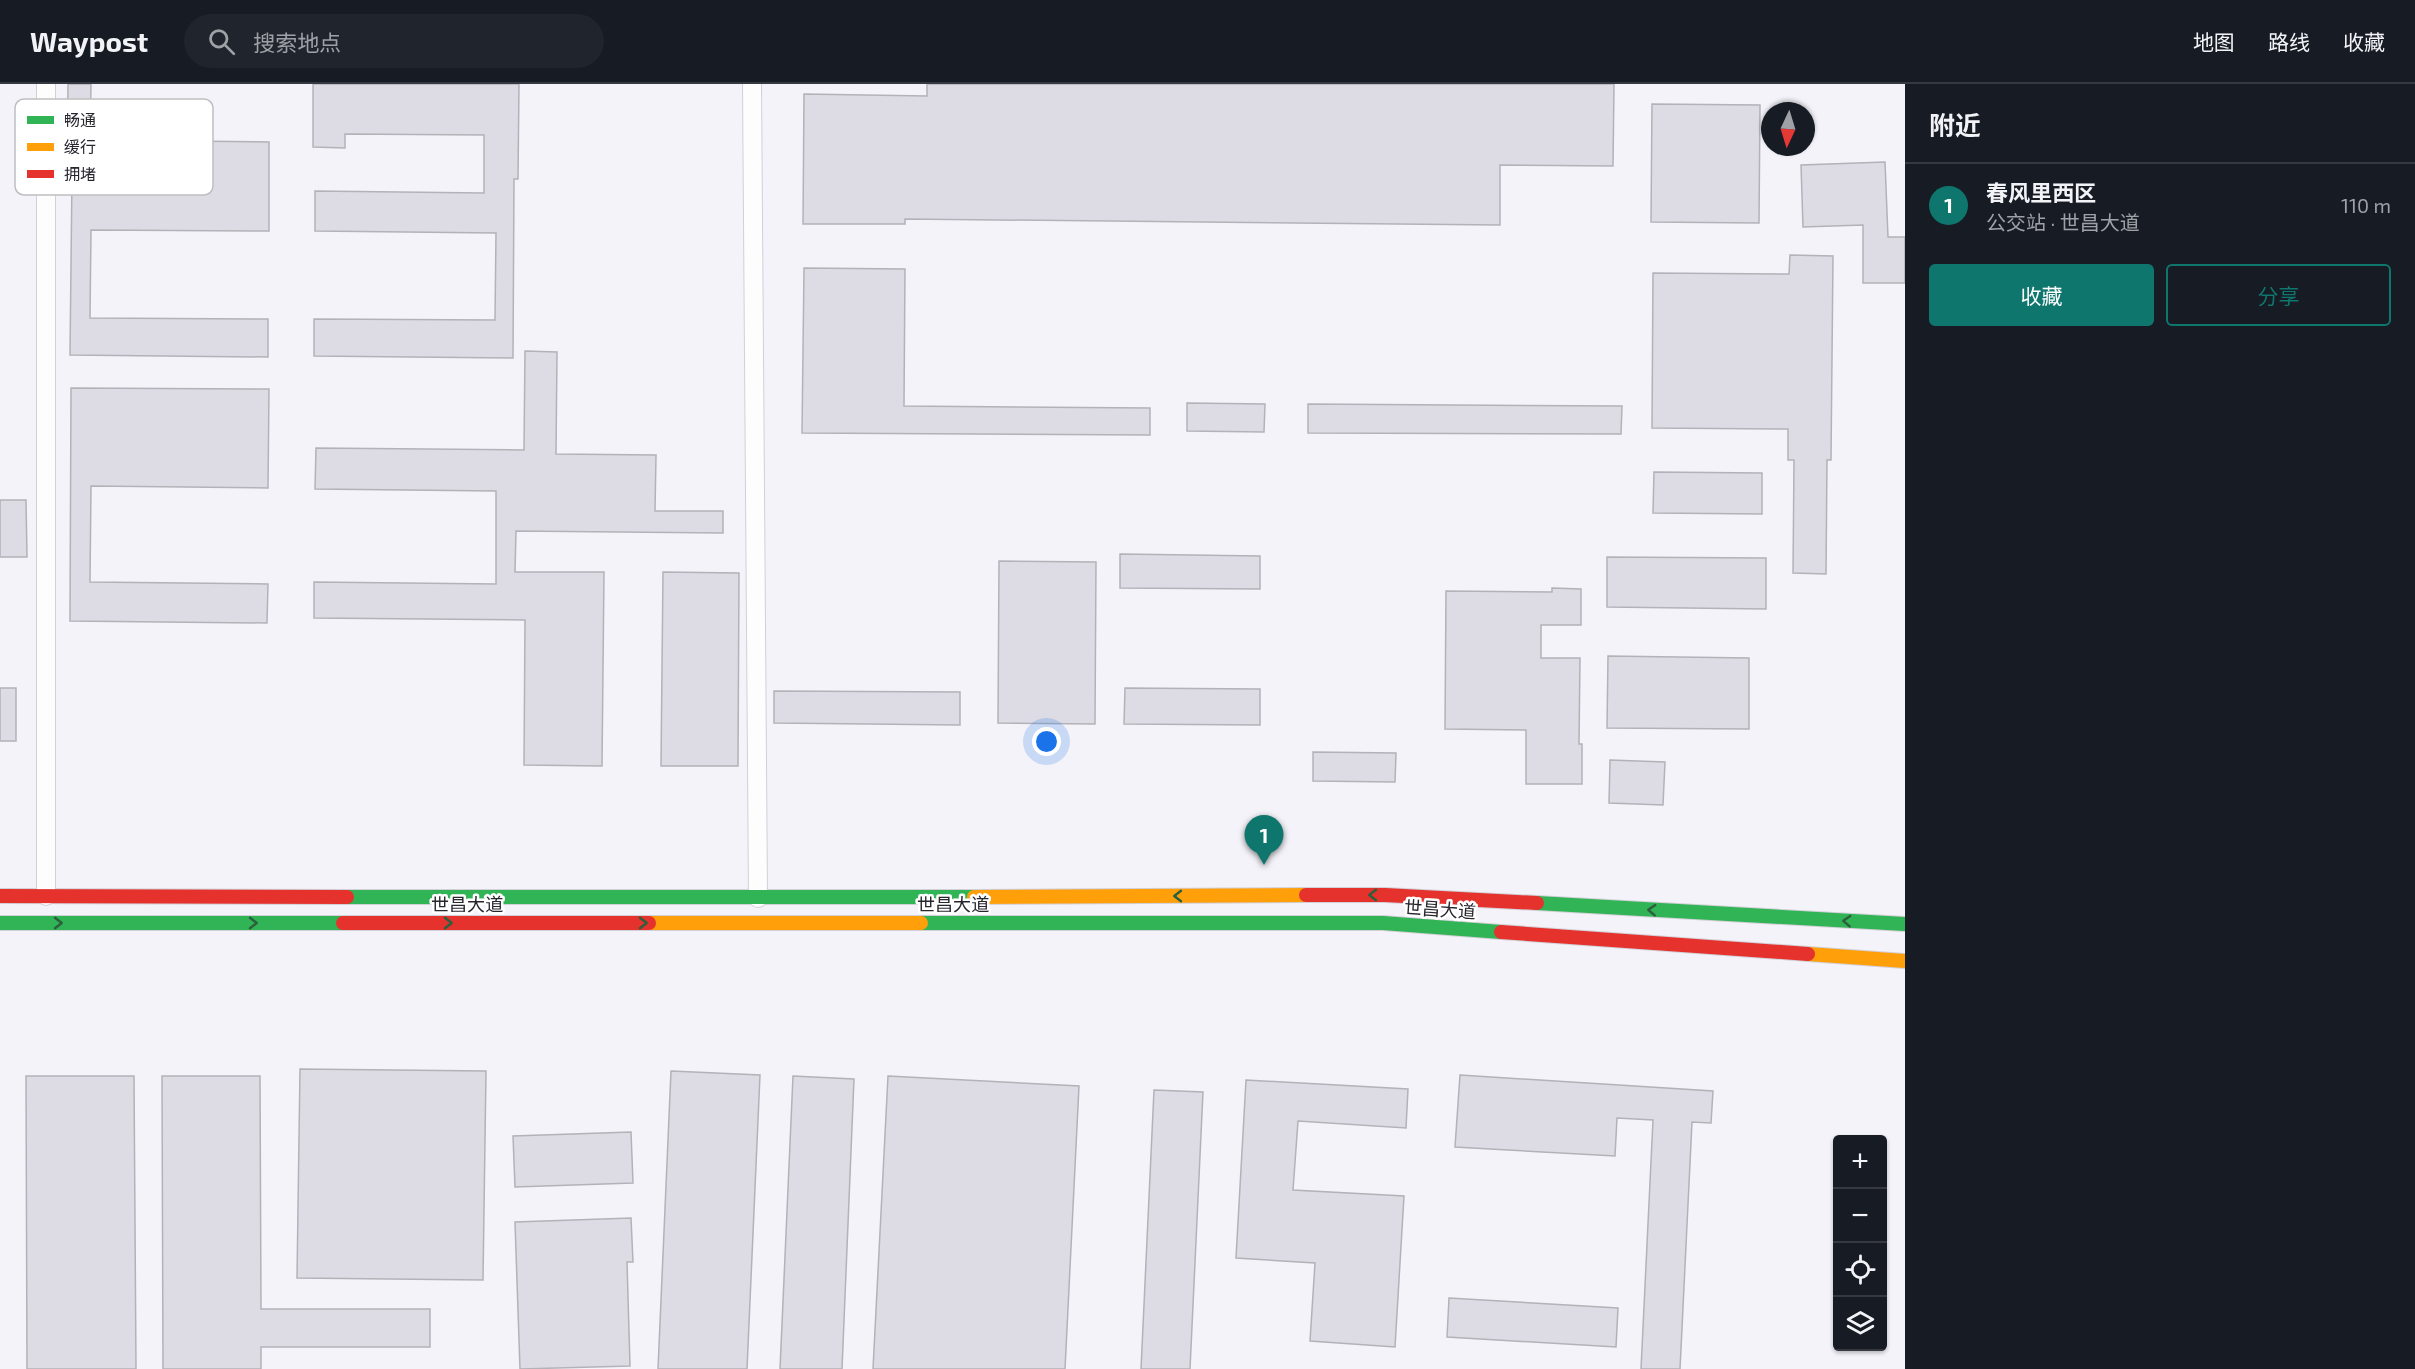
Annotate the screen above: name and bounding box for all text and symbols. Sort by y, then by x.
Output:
search box [184,14,604,68]
text: Waypost [30,24,148,58]
icon: search [205,25,238,58]
text: 搜索地点 [253,29,341,55]
text: 地图 [2193,29,2235,54]
text: 路线 [2268,29,2310,54]
text: 收藏 [2343,29,2385,54]
legend [15,99,213,195]
north arrow [1761,102,1815,156]
text: 附近 [1929,109,1981,140]
text: 畅通 [64,110,96,129]
text: 缓行 [64,137,96,156]
text: 拥堵 [64,164,96,183]
text: 春风里西区 [1986,179,2096,205]
text: 1 [1944,193,1953,217]
text: 110 m [2341,193,2391,217]
text: 公交站 · 世昌大道 [1986,210,2140,234]
button: 收藏 [1929,264,2154,326]
button: 分享 [2166,264,2391,326]
your location [1032,727,1061,756]
pin: 1 [1244,816,1284,865]
one-way arrow [1369,889,1378,901]
one-way arrow [1174,890,1183,902]
street label: 世昌大道 [431,893,503,915]
street label: 世昌大道 [917,893,989,915]
street label: 世昌大道 [1403,896,1477,922]
one-way arrow [1647,904,1656,917]
one-way arrow [1842,915,1851,928]
one-way arrow [54,917,63,929]
one-way arrow [249,917,258,929]
one-way arrow [444,917,453,929]
one-way arrow [639,917,648,929]
map controls [1833,1135,1887,1351]
button: + [1833,1135,1887,1189]
button: − [1833,1189,1887,1243]
button: locate [1833,1243,1887,1297]
button: layers [1833,1297,1887,1351]

